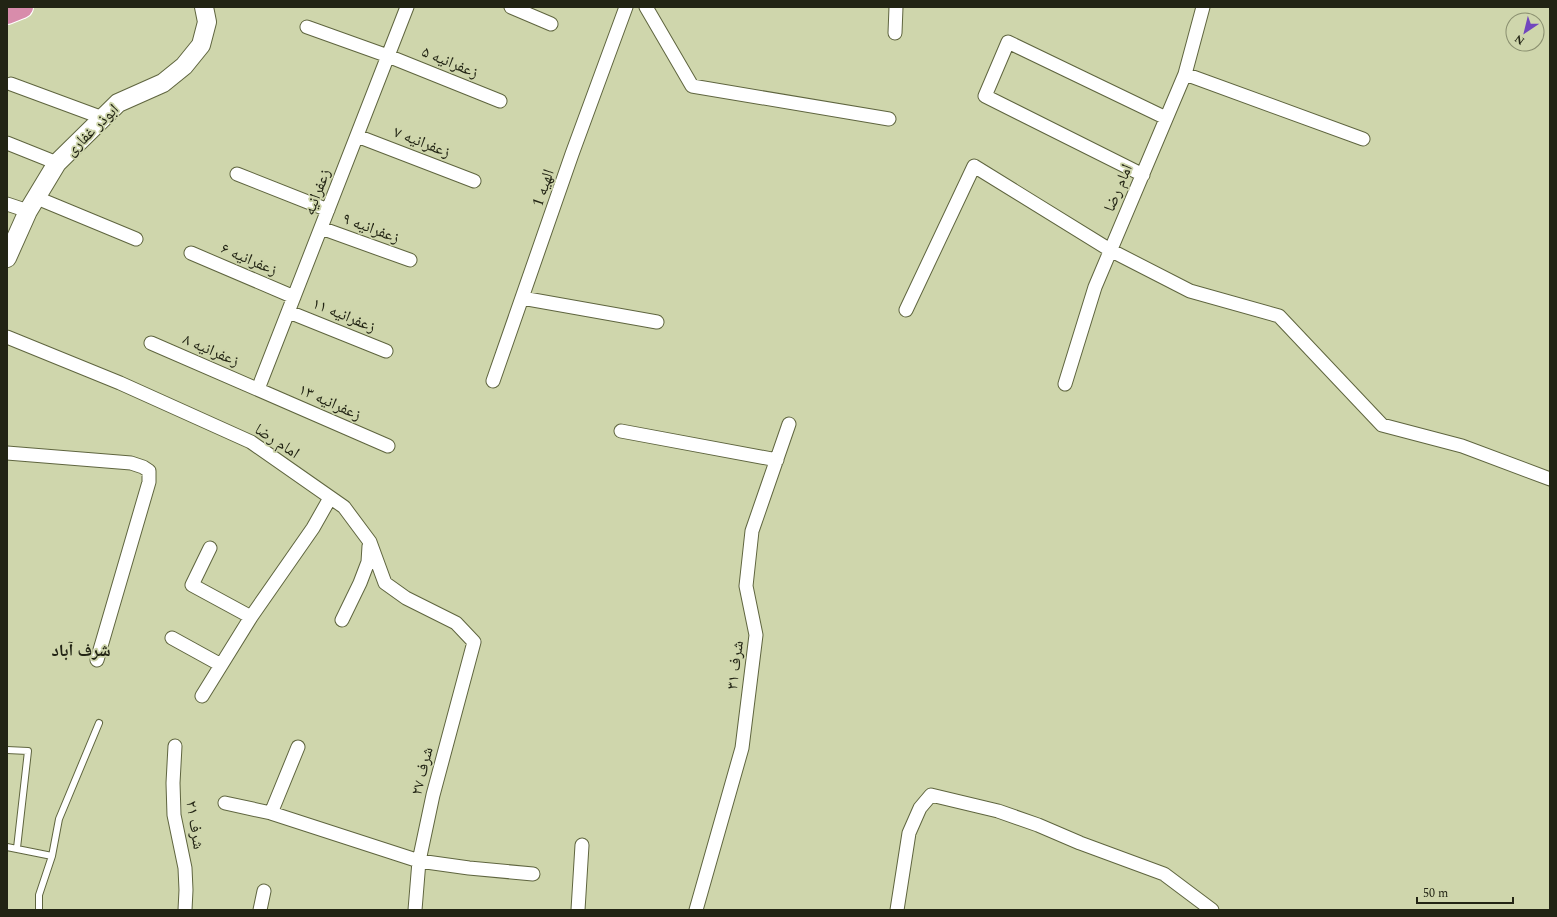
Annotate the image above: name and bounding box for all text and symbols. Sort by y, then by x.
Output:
north arrow [1505,12,1545,52]
text: N [1511,30,1528,49]
street label: زعفرانیه ۵ [418,40,482,84]
street label: ابوذر غفاری [60,98,124,162]
street label: زعفرانیه ۷ [390,120,454,164]
street label: امام رضا [1097,160,1139,216]
street label: زعفرانیه [297,165,337,219]
street label: الهیه 1 [525,166,561,210]
street label: زعفرانیه ۹ [339,207,403,249]
street label: زعفرانیه ۶ [217,236,281,282]
street label: زعفرانیه ۱۱ [309,291,379,339]
street label: زعفرانیه ۸ [179,327,243,373]
street label: زعفرانیه ۱۳ [295,378,365,426]
street label: امام رضا [250,417,304,465]
district label: شرف آباد [51,638,111,664]
street label: شرف ۳۱ [720,639,750,691]
street label: شرف ۲۷ [404,744,440,798]
street label: شرف ۲۱ [179,799,211,851]
scale bar [1417,879,1513,905]
text: 50 m [1423,884,1448,903]

